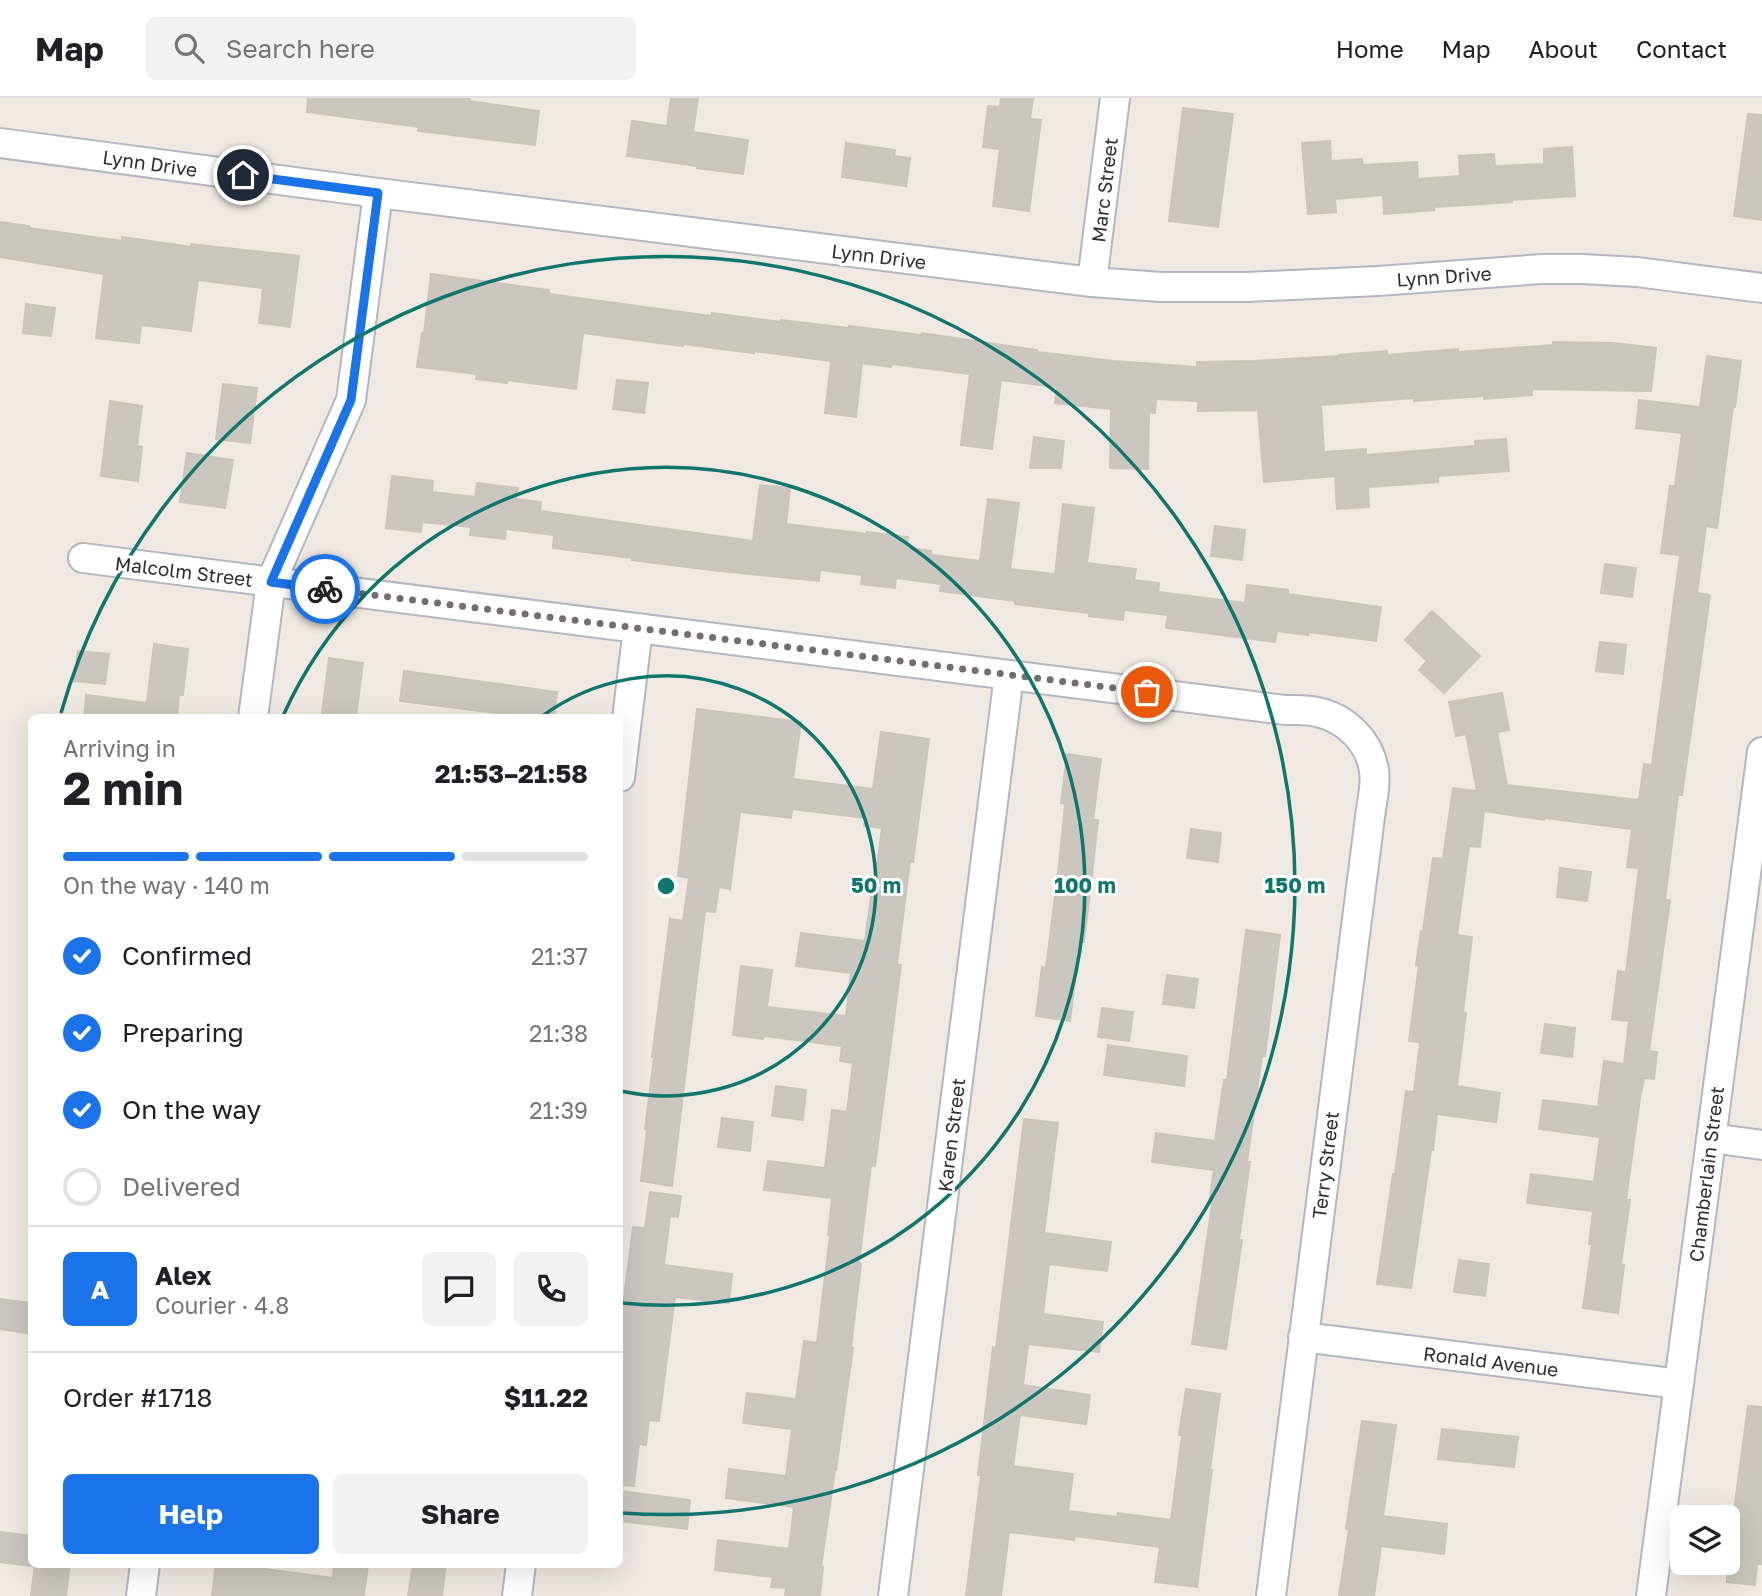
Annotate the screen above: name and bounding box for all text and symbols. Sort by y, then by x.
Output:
search box [146,17,636,80]
text: Map [35,29,104,68]
icon: search [170,29,208,67]
text: Search here [226,33,375,64]
text: Home [1336,34,1404,63]
text: Map [1442,34,1491,63]
text: About [1529,34,1598,63]
text: Contact [1636,34,1727,63]
street label: Marc Street [1086,136,1122,244]
street label: Lynn Drive [101,145,199,181]
pin [213,145,273,205]
icon: home [224,156,262,194]
street label: Lynn Drive [830,239,928,273]
street label: Lynn Drive [1396,261,1492,291]
street label: Malcolm Street [114,551,254,591]
courier [290,554,360,624]
icon: bike [306,570,344,608]
pin [1117,662,1177,722]
icon: bag [1128,673,1166,711]
text: Arriving in [63,734,176,762]
text: 21:53–21:58 [435,758,588,789]
text: 2 min [63,760,183,815]
text: On the way · 140 m [63,871,270,899]
text: 50 m [851,872,901,898]
text: 100 m [1054,872,1116,898]
text: 150 m [1265,872,1325,898]
centre of rings [654,874,678,898]
icon: check [63,937,101,975]
text: Confirmed [122,940,252,971]
text: 21:37 [531,942,588,970]
icon: check [63,1014,101,1052]
text: Preparing [122,1017,244,1048]
text: 21:38 [529,1019,588,1047]
street label: Karen Street [933,1077,969,1193]
street label: Chamberlain Street [1684,1085,1728,1263]
icon: check [63,1091,101,1129]
text: On the way [122,1094,261,1125]
text: 21:39 [529,1096,588,1124]
street label: Terry Street [1307,1110,1343,1220]
text: Delivered [122,1171,241,1202]
button: chat [422,1252,496,1326]
button: phone [514,1252,588,1326]
text: Alex [155,1260,212,1291]
text: A [91,1274,109,1305]
text: Courier · 4.8 [155,1291,289,1319]
street label: Ronald Avenue [1422,1341,1560,1381]
text: Order #1718 [63,1382,212,1413]
text: $11.22 [504,1382,588,1413]
button: Help [63,1474,319,1554]
button: Share [333,1474,588,1554]
map controls [1670,1505,1740,1575]
button: layers [1670,1505,1740,1575]

